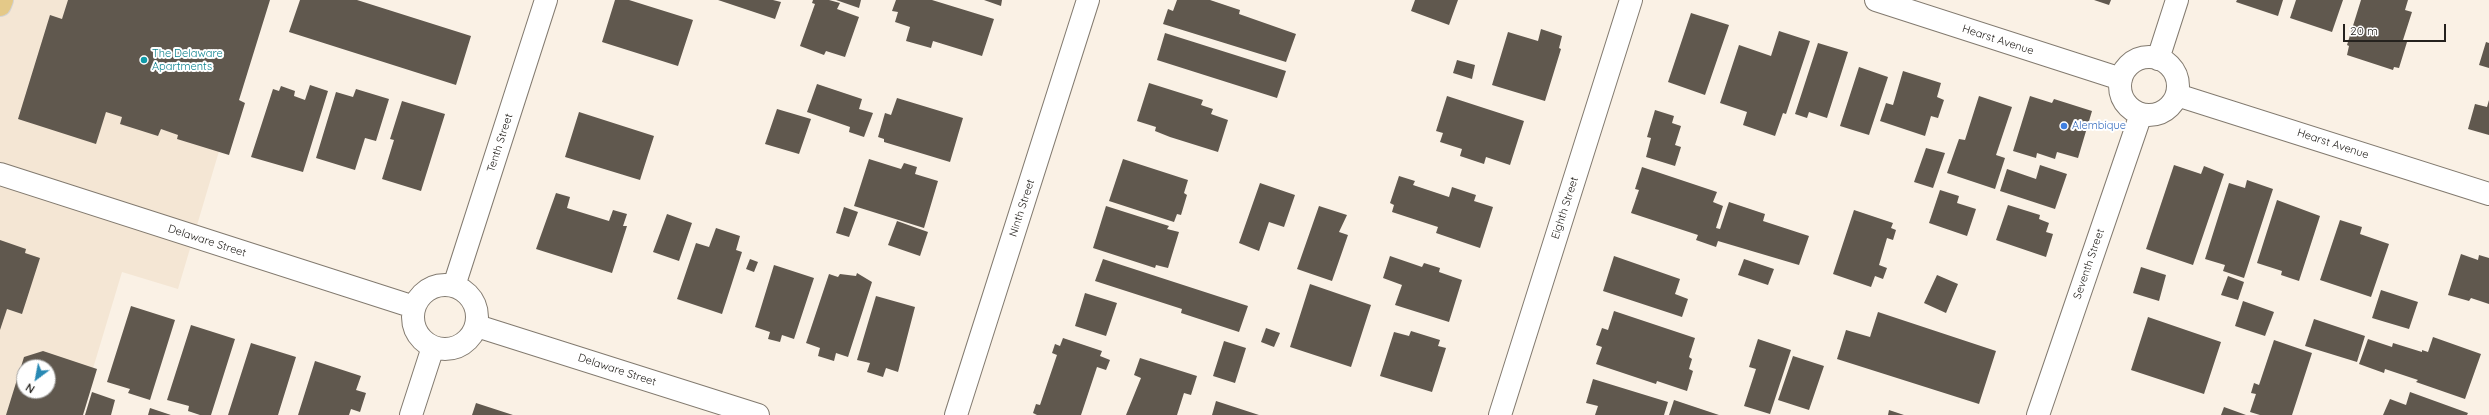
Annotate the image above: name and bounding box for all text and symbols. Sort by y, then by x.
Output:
scale bar [2345,16,2448,42]
street label: Hearst Avenue [1960,22,2036,58]
text: 20 m [2350,23,2378,38]
place label: The Delaware Apartments [152,47,223,73]
marker: The Delaware Apartments [139,55,149,65]
street label: Tenth Street [484,112,516,174]
place label: Alembique [2072,119,2126,133]
marker: Alembique [2059,121,2069,131]
street label: Hearst Avenue [2295,126,2371,162]
street label: Eighth Street [1549,175,1581,241]
street label: Ninth Street [1006,178,1038,238]
street label: Delaware Street [166,222,248,260]
street label: Seventh Street [2071,227,2107,301]
street label: Delaware Street [576,351,658,389]
north arrow [16,359,56,399]
text: N [23,380,37,396]

